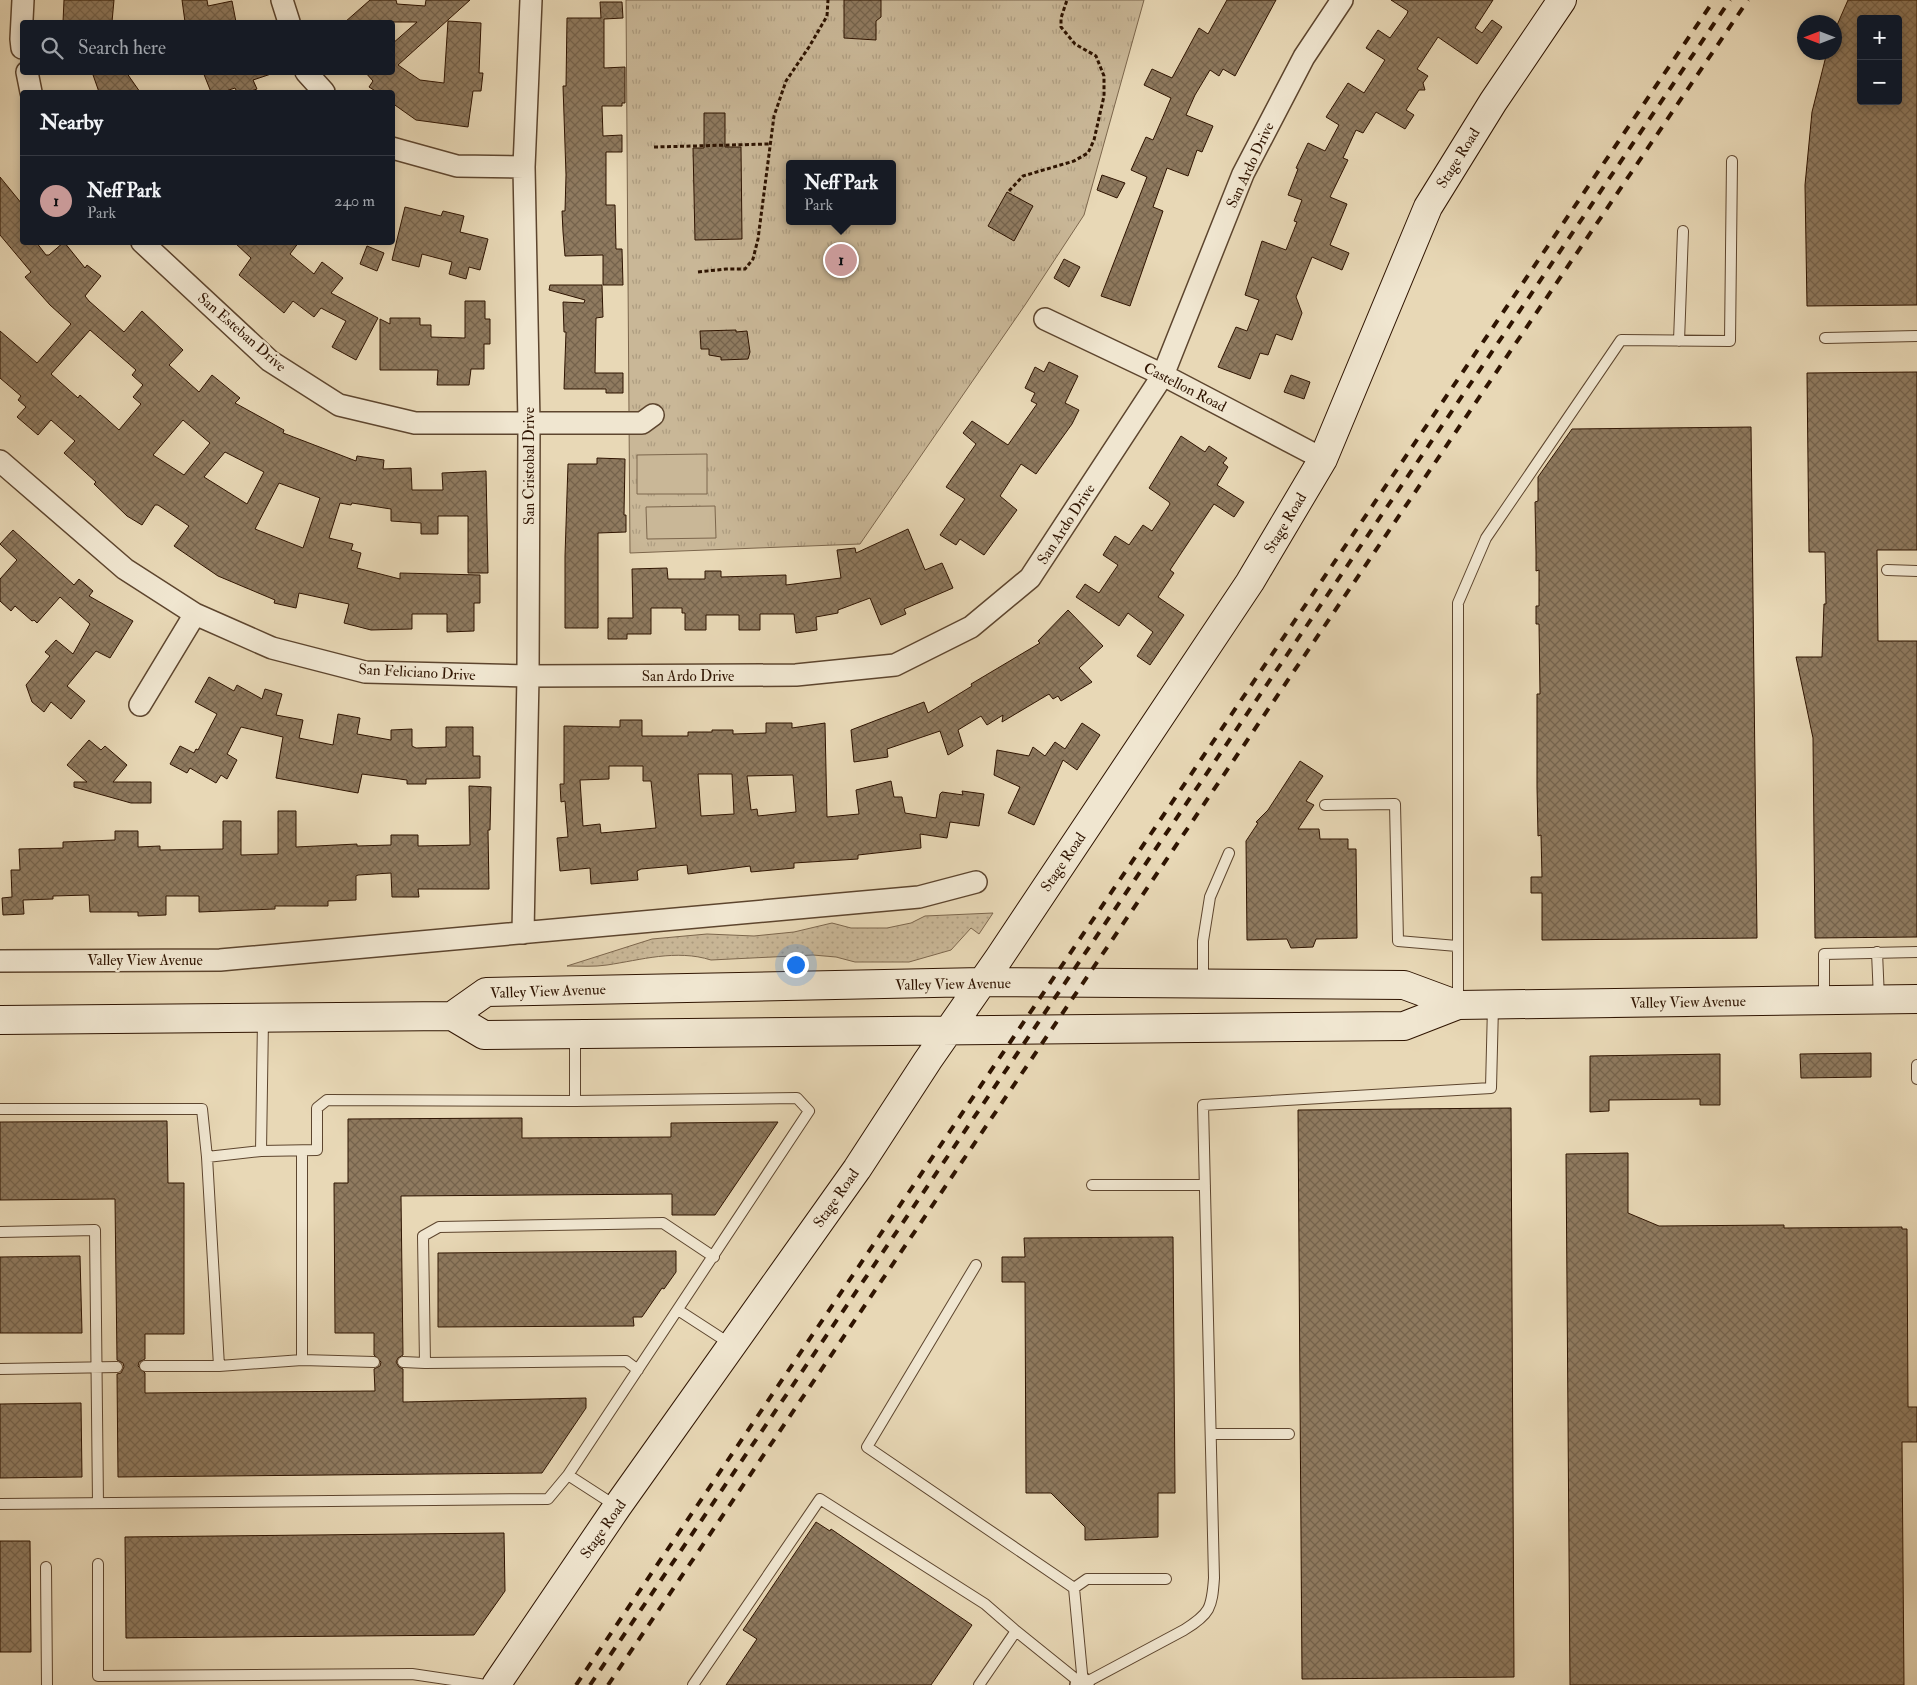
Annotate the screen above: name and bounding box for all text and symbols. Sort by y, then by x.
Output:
north arrow [1797,15,1842,60]
map controls [1857,15,1902,105]
button: + [1857,15,1902,60]
search box [20,20,395,75]
icon: search [38,34,66,62]
text: Search here [78,36,166,60]
button: − [1857,60,1902,105]
text: Nearby [40,109,103,136]
street label: San Ardo Drive [1222,119,1279,211]
street label: Stage Road [1432,124,1485,192]
popup [786,160,896,225]
text: Neff Park [804,171,878,195]
text: Neff Park [87,179,161,203]
text: 1 [53,191,59,211]
text: 240 m [334,191,375,211]
text: Park [804,195,833,215]
text: Park [87,203,116,223]
pin: 1 [825,241,857,279]
street label: San Esteban Drive [193,289,290,376]
street label: Castellon Road [1140,358,1230,417]
street label: San Cristobal Drive [520,407,539,525]
street label: San Ardo Drive [1033,480,1100,568]
street label: Stage Road [1260,489,1311,557]
street label: San Feliciano Drive [358,660,476,685]
street label: San Ardo Drive [642,667,734,686]
street label: Stage Road [1037,828,1091,896]
street label: Valley View Avenue [87,951,203,970]
your location [783,952,809,978]
street label: Valley View Avenue [895,974,1011,995]
street label: Valley View Avenue [490,980,606,1003]
street label: Valley View Avenue [1630,992,1746,1013]
street label: Stage Road [809,1165,864,1231]
street label: Stage Road [576,1496,631,1562]

